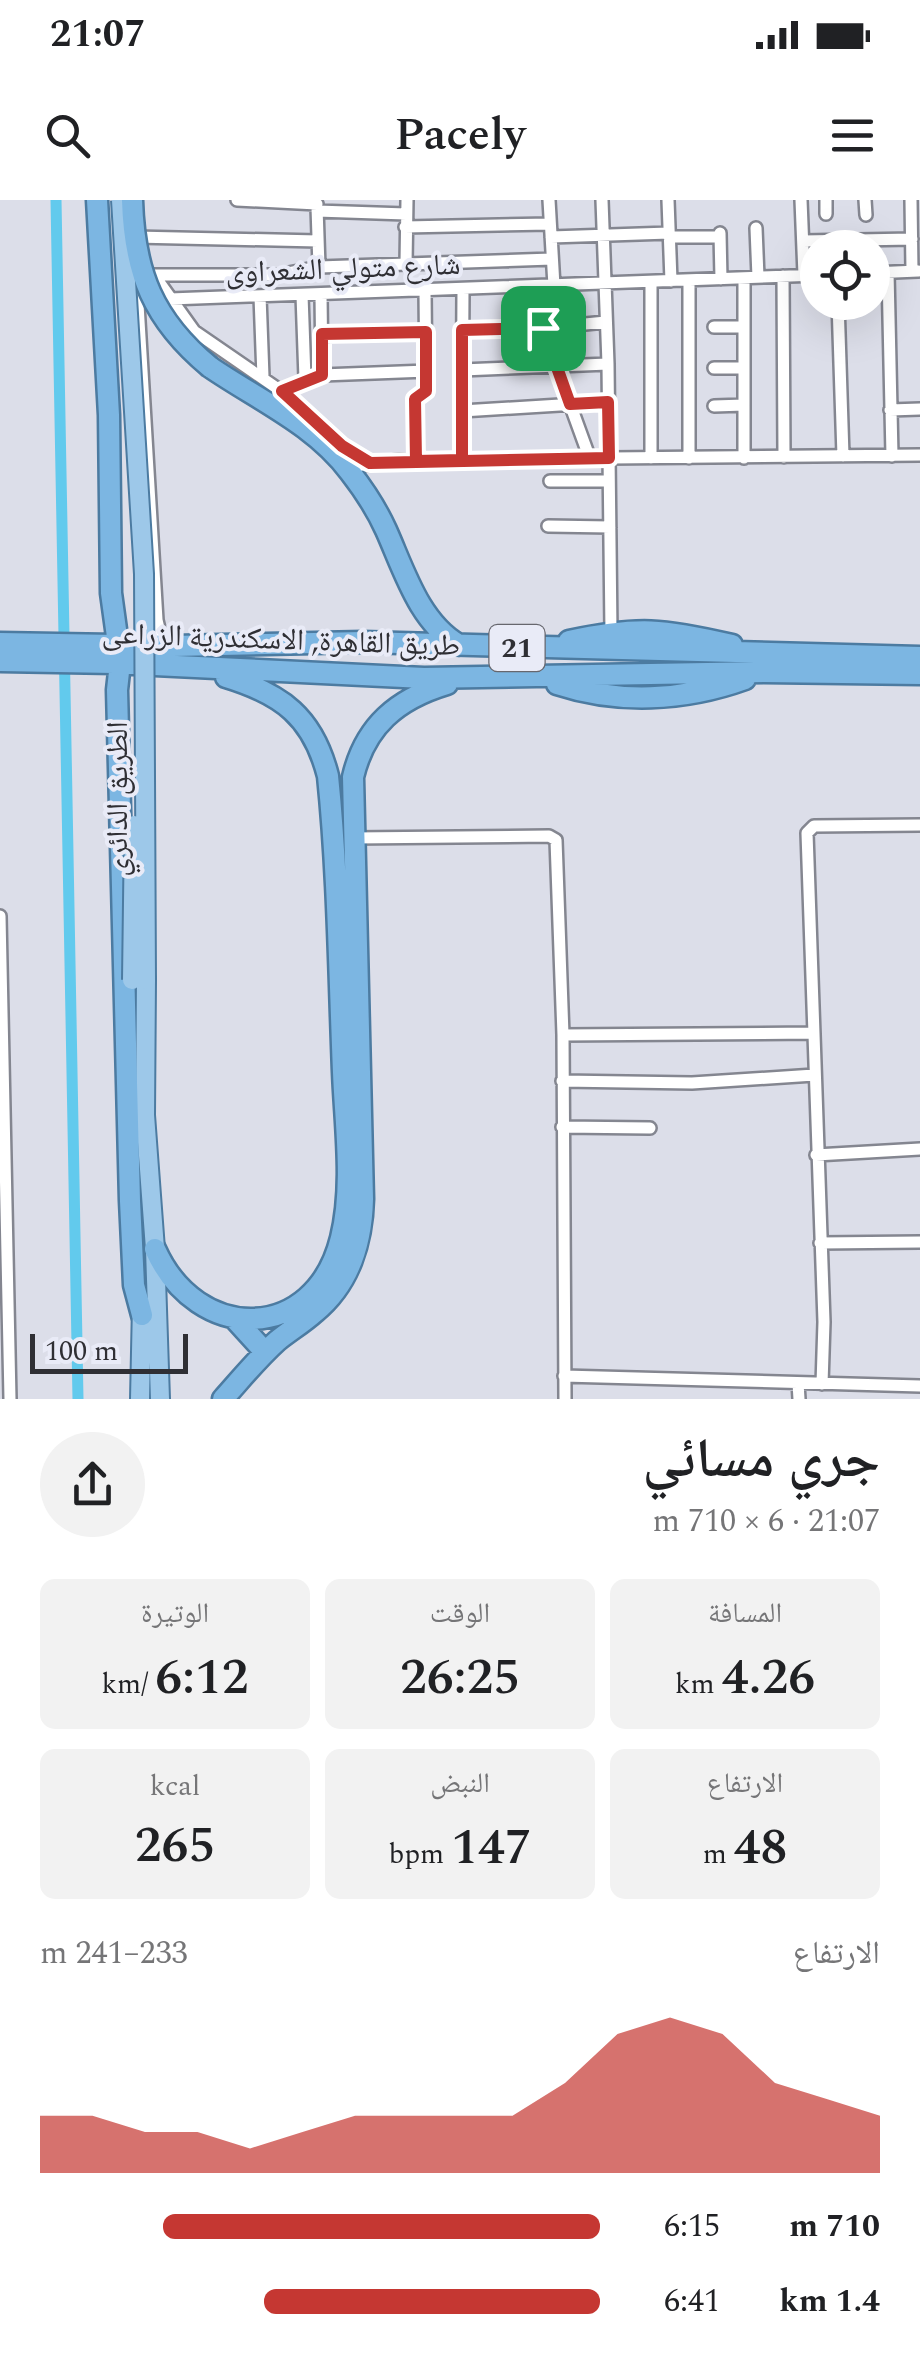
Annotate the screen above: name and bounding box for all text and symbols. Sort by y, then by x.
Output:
text: 21:07 [50,6,145,64]
text: Pacely [394,101,526,170]
icon: search [40,108,95,163]
icon: menu [825,108,880,163]
map controls [800,230,890,320]
button: locate [800,230,890,320]
street label: شارع متولي الشعراوى [225,242,461,296]
pin [501,286,586,371]
icon: arrive [516,301,571,356]
street label: طريق القاهرة, الاسكندرية الزراعى [101,611,461,669]
road number: 21 [490,625,544,671]
street label: الطريق الدائري [95,721,141,877]
scale bar [30,1329,188,1374]
text: 100 m [45,1330,118,1373]
text: جري مسائي [643,1418,880,1501]
button: share [40,1432,145,1537]
text: 21:07 · 6 × 710 m [652,1497,880,1546]
text: الوتيرة [141,1592,209,1635]
text: الوقت [430,1592,490,1635]
text: المسافة [708,1592,782,1635]
text: 6:12 [155,1640,249,1716]
text: 26:25 [400,1640,520,1716]
text: 4.26 [722,1640,815,1716]
text: /km [101,1663,155,1706]
text: km [675,1663,722,1706]
text: النبض [430,1762,490,1805]
text: الارتفاع [707,1762,783,1805]
text: kcal [150,1765,200,1808]
text: 265 [135,1808,215,1884]
text: 147 [451,1810,532,1886]
text: 48 [734,1810,787,1886]
text: bpm [388,1833,451,1876]
text: m [703,1833,734,1876]
text: 233–241 m [40,1929,188,1978]
text: الارتفاع [793,1929,880,1978]
text: 6:15 [664,2202,720,2251]
text: 710 m [789,2202,880,2251]
text: 6:41 [664,2277,720,2326]
text: 1.4 km [779,2277,880,2326]

